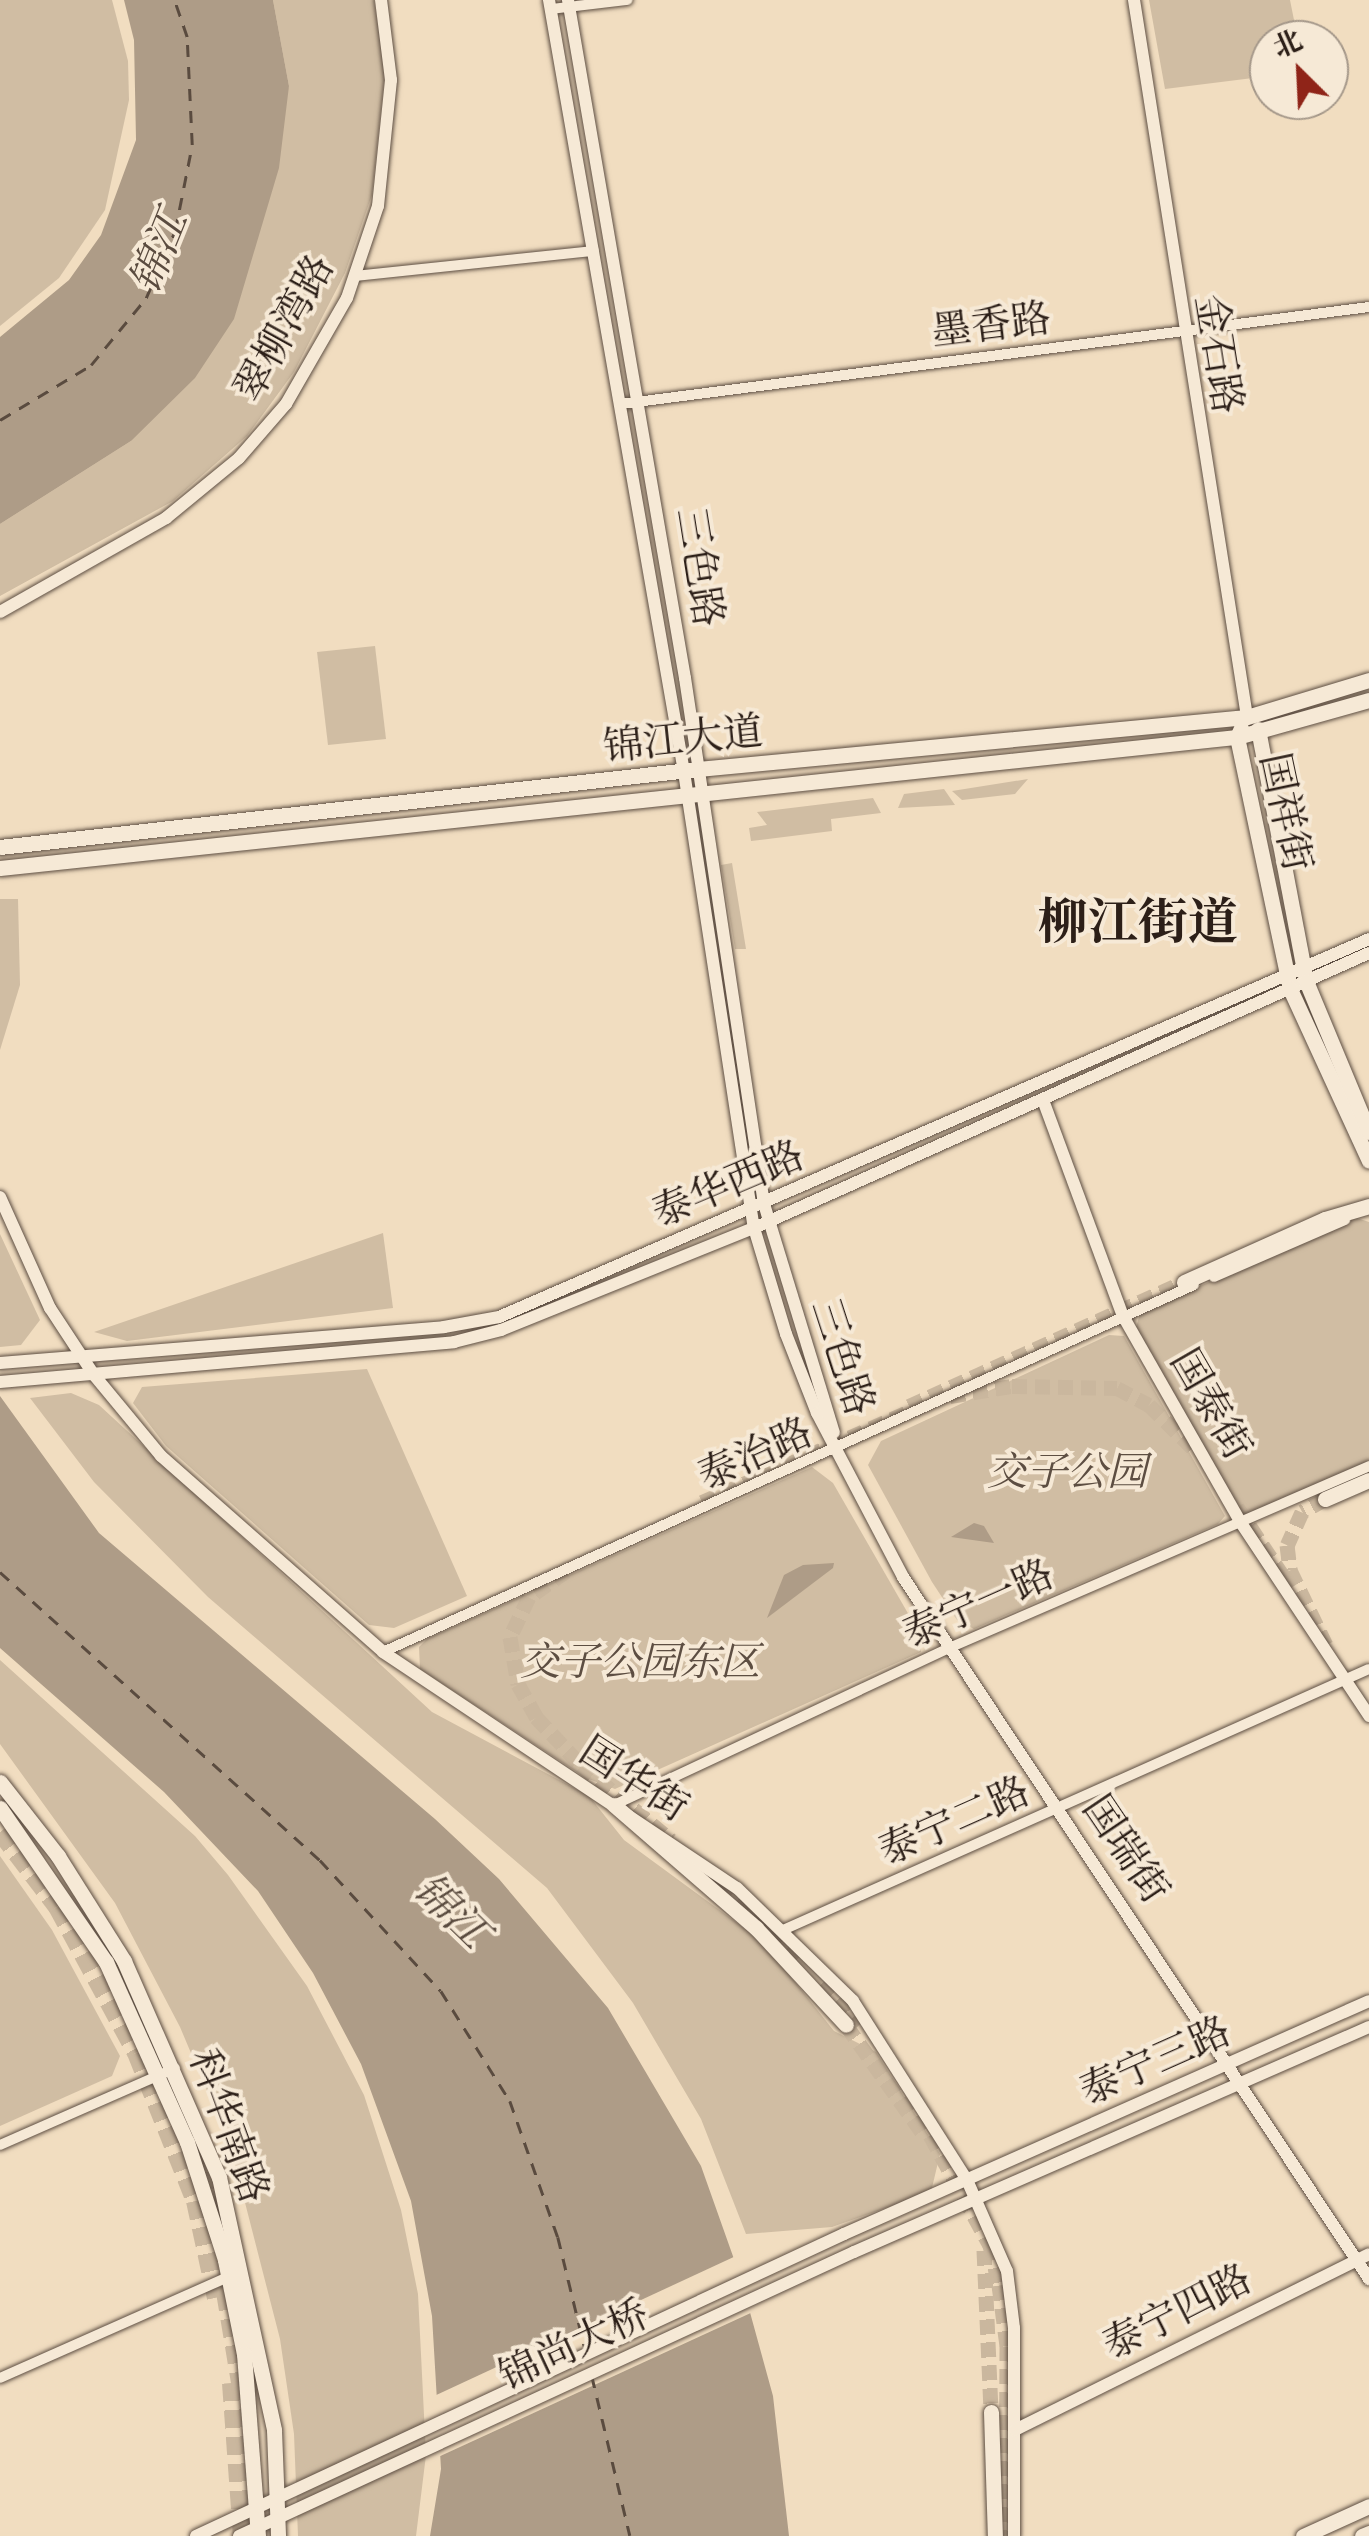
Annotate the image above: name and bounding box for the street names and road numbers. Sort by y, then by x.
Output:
street label: 翠柳湾路 [224,246,344,410]
street label: 金石路 [1186,291,1252,417]
street label: 墨香路 [929,294,1053,356]
street label: 三色路 [667,504,733,630]
street label: 锦江大道 [601,707,765,771]
street label: 国祥街 [1250,748,1322,876]
street label: 泰华西路 [645,1131,811,1237]
street label: 三色路 [802,1293,884,1421]
street label: 国泰街 [1160,1340,1262,1468]
street label: 泰治路 [690,1408,820,1500]
street label: 泰宁一路 [895,1550,1061,1658]
street label: 国华街 [571,1726,697,1832]
street label: 泰宁二路 [871,1767,1037,1875]
street label: 国瑞街 [1073,1786,1179,1912]
street label: 泰宁三路 [1072,2007,1238,2115]
street label: 科华南路 [179,2043,279,2209]
street label: 泰宁四路 [1095,2254,1259,2370]
street label: 锦尚大桥 [491,2289,657,2401]

